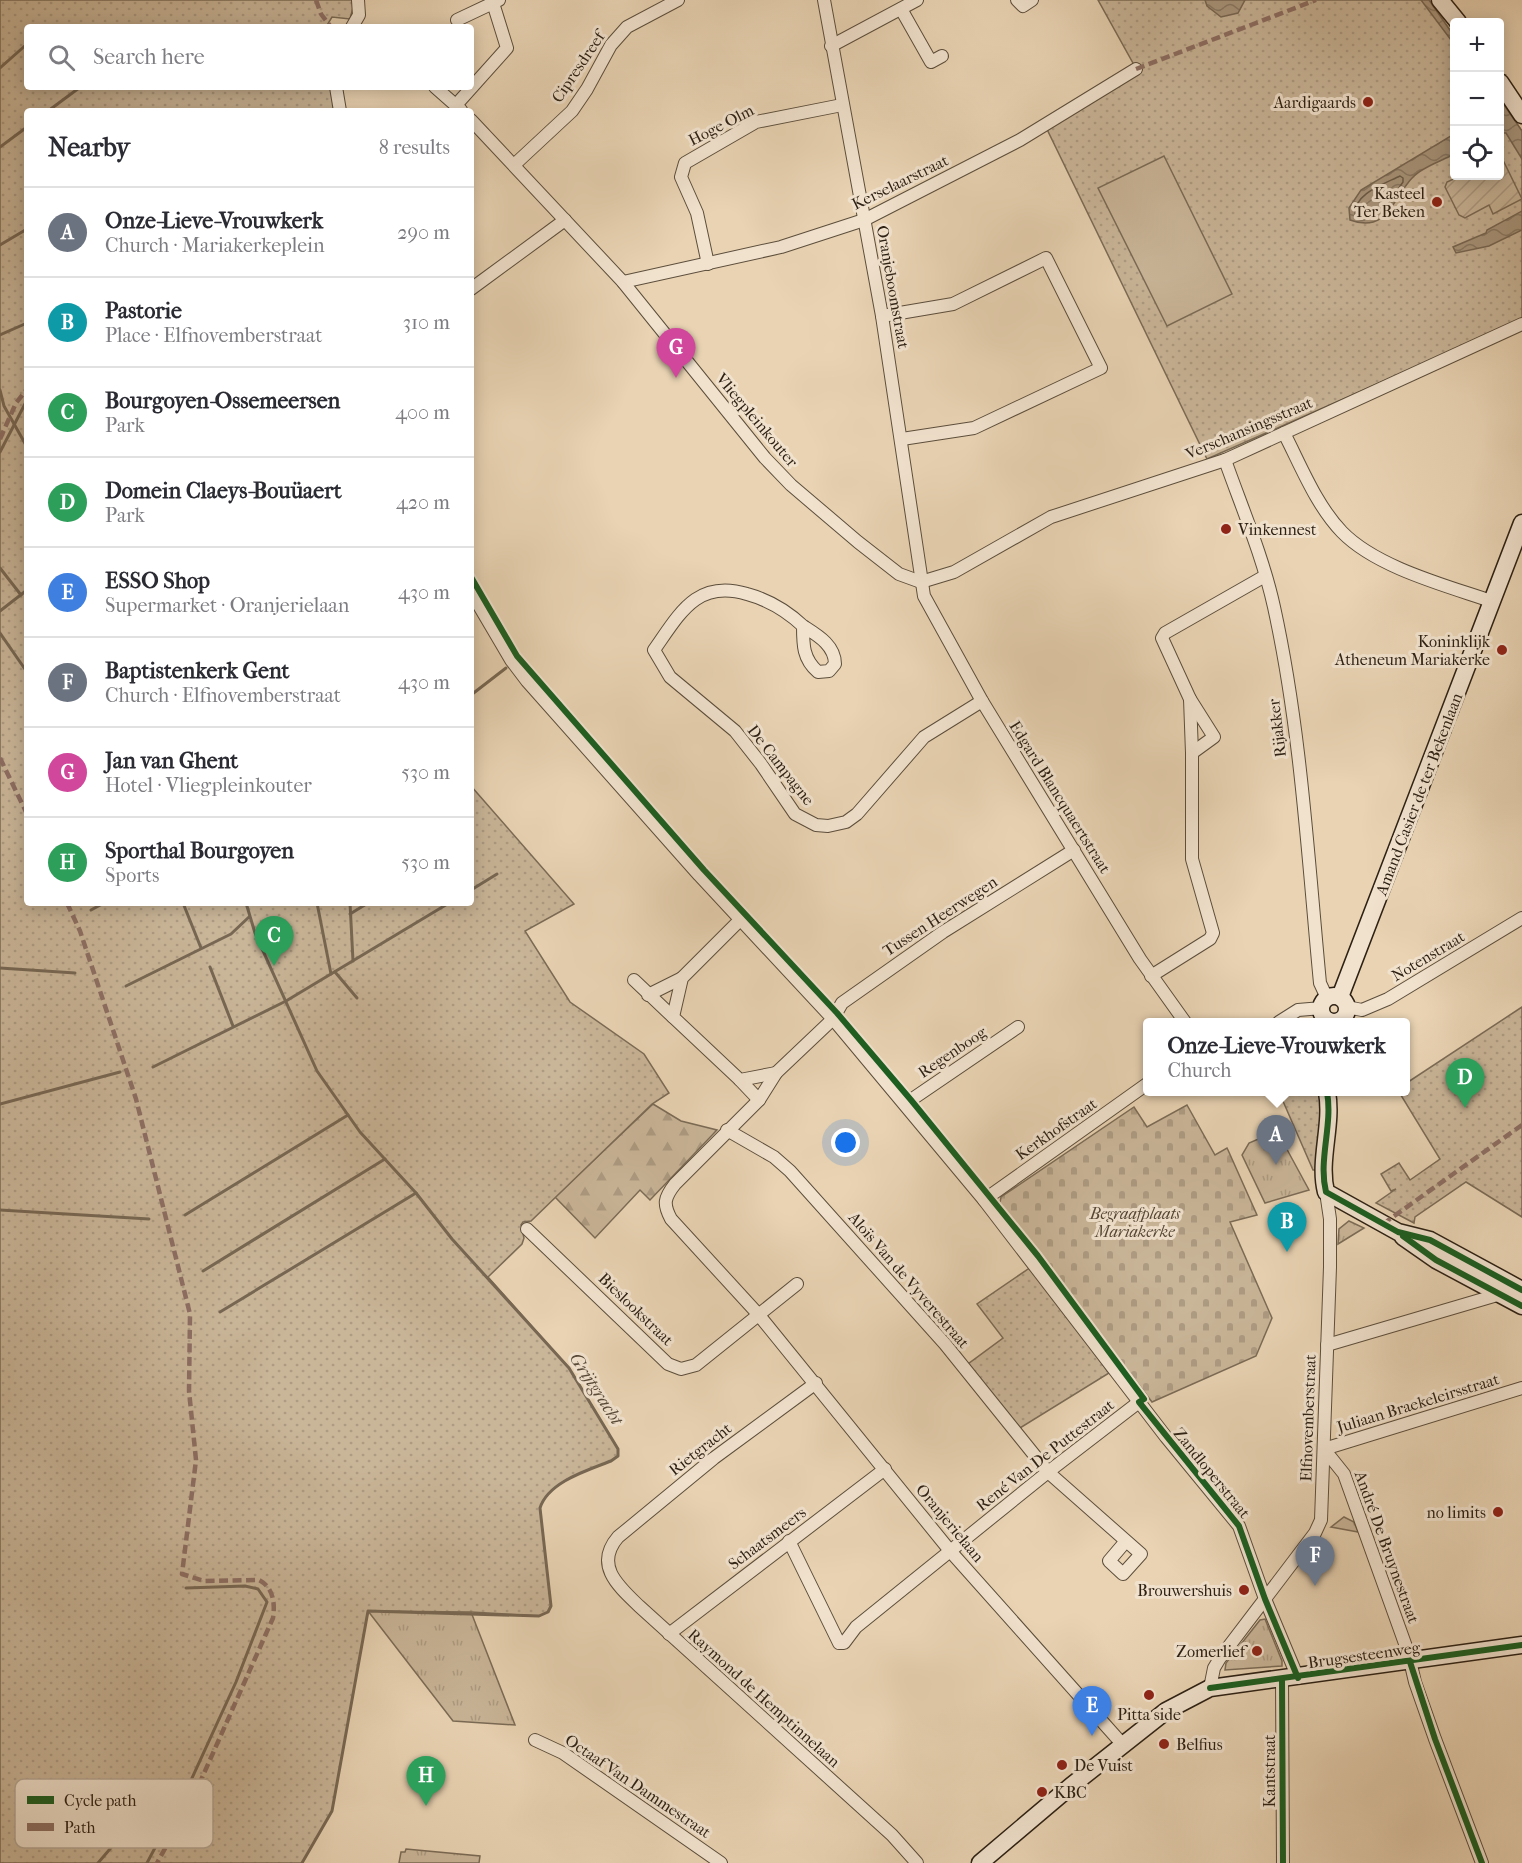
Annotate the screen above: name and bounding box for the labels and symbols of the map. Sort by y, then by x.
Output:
street label: Cipresdreef [547,25,611,106]
place label: Aardigaards [1273,93,1356,112]
marker: Aardigaards [1361,95,1375,109]
street label: Hoge Olm [685,100,758,150]
street label: Kerselaarstraat [849,150,952,214]
place label: Kasteel Ter Beken [1354,184,1426,221]
marker: Kasteel Ter Beken [1430,195,1444,209]
street label: Oranjeboomstraat [873,224,913,350]
pin: G [656,328,696,378]
street label: Vliegpleinkouter [712,368,802,471]
street label: Verschansingsstraat [1182,393,1316,464]
place label: Vinkennest [1237,520,1317,539]
marker: Vinkennest [1219,522,1233,536]
place label: Koninklijk Atheneum Mariakerke [1334,632,1491,669]
marker: Koninklijk Atheneum Mariakerke [1495,643,1509,657]
street label: Amand Casier de ter Bekenlaan [1371,689,1467,899]
street label: Rijakker [1264,698,1290,758]
street label: Edgard Blancquaertstraat [1005,717,1115,877]
street label: De Campagne [744,721,818,809]
street label: Tussen Heerwegen [879,872,1001,960]
pin: C [254,916,294,966]
street label: Notenstraat [1388,927,1468,985]
street label: Regenboog [914,1022,990,1082]
pin: D [1446,1058,1484,1108]
street label: Kerkhofstraat [1012,1094,1101,1164]
pin: A [1256,1116,1296,1165]
your location [831,1128,860,1157]
pin: B [1268,1202,1306,1252]
park label: Begraafplaats Mariakerke [1089,1204,1181,1241]
street label: Aloïs Van de Vyverestraat [844,1207,973,1352]
street label: Bieslookstraat [595,1269,677,1349]
water label: Grijtgracht [565,1349,628,1430]
street label: Elfnovemberstraat [1296,1354,1320,1482]
street label: Juliaan Braekeleirsstraat [1333,1369,1502,1437]
street label: René Van De Puttestraat [972,1395,1118,1515]
street label: Rietgracht [665,1418,735,1479]
street label: Zandloperstraat [1170,1424,1254,1522]
street label: André De Bruynestraat [1350,1467,1423,1626]
street label: Oranjerielaan [912,1480,989,1566]
street label: Schaatsmeers [724,1503,810,1573]
place label: no limits [1427,1503,1486,1522]
marker: no limits [1491,1505,1505,1519]
pin: F [1296,1536,1334,1586]
place label: Brouwershuis [1137,1581,1232,1600]
marker: Brouwershuis [1237,1583,1251,1597]
street label: Raymond de Hemptinnelaan [684,1625,844,1772]
street label: Brugsesteenweg [1307,1638,1422,1672]
place label: Zomerlief [1176,1642,1249,1661]
marker: Zomerlief [1250,1644,1264,1658]
pin: E [1072,1686,1112,1736]
marker: Pitta side [1142,1688,1156,1702]
place label: Pitta side [1117,1705,1181,1724]
street label: Octaaf Van Dammestraat [562,1730,715,1842]
street label: Kantstraat [1260,1734,1279,1808]
place label: Belfius [1176,1735,1223,1754]
marker: Belfius [1157,1737,1171,1751]
pin: H [406,1756,446,1806]
place label: De Vuist [1074,1756,1133,1775]
marker: De Vuist [1055,1758,1069,1772]
legend [15,1779,213,1848]
place label: KBC [1054,1783,1087,1802]
marker: KBC [1035,1785,1049,1799]
text: Cycle path [64,1791,136,1810]
text: Path [64,1818,96,1837]

